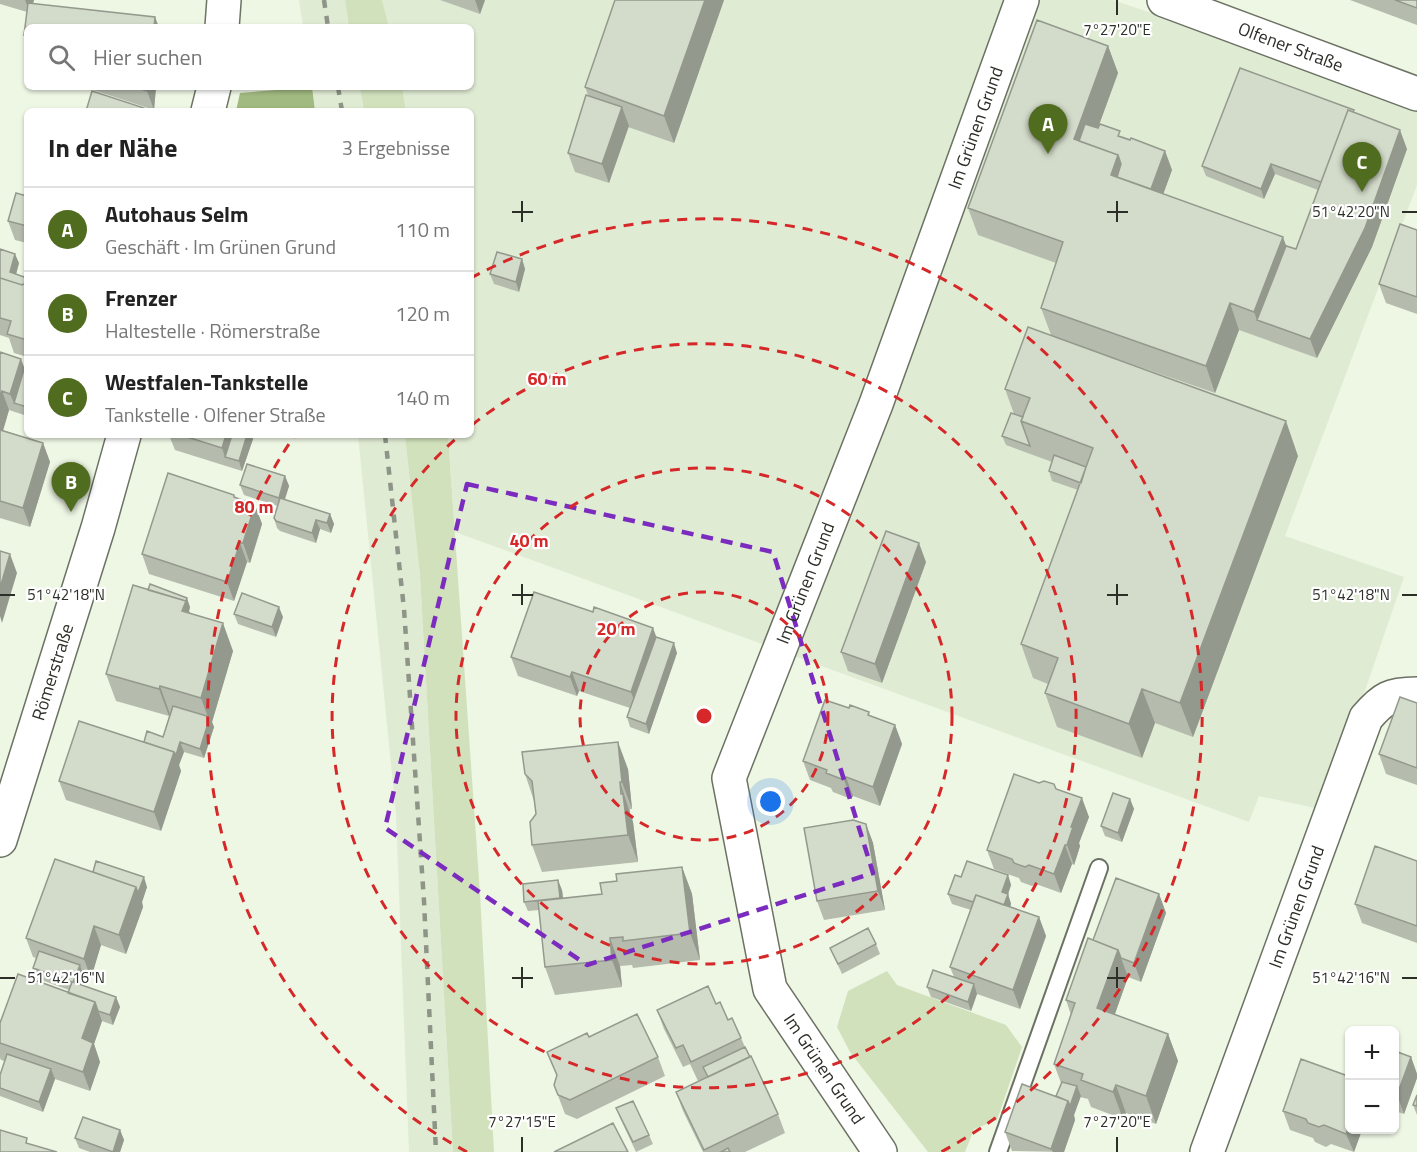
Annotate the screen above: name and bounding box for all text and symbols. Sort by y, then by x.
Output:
street label: Olfener Straße [1234,15,1347,78]
text: 7°27'20"E [1083,18,1151,41]
search box [24,24,474,90]
text: Hier suchen [93,40,202,74]
icon: search [45,41,78,74]
street label: Im Grünen Grund [941,63,1010,193]
pin: A [1028,104,1068,154]
text: In der Nähe [48,128,177,167]
text: 3 Ergebnisse [342,132,450,163]
pin: C [1342,142,1382,192]
text: Autohaus Selm [105,197,249,231]
text: 51°42'20"N [1312,200,1390,223]
text: A [61,214,74,245]
text: 110 m [395,214,450,245]
text: Geschäft · Im Grünen Grund [105,231,336,262]
text: Frenzer [105,281,177,315]
text: B [61,298,74,329]
text: 120 m [395,298,450,329]
text: Haltestelle · Römerstraße [105,315,320,346]
text: Westfalen-Tankstelle [105,365,308,399]
text: 60 m [527,365,567,392]
text: C [62,382,73,413]
text: 140 m [395,382,450,413]
text: Tankstelle · Olfener Straße [105,399,326,430]
pin: B [52,462,90,512]
text: 80 m [234,493,274,520]
street label: Im Grünen Grund [769,518,841,648]
text: 40 m [509,527,549,554]
text: 51°42'18"N [27,583,105,606]
text: 51°42'18"N [1312,583,1390,606]
text: 20 m [596,615,636,642]
street label: Römerstraße [24,620,80,724]
centre of rings [694,706,714,726]
your location [756,787,785,816]
street label: Im Grünen Grund [1261,842,1331,972]
text: 51°42'16"N [27,966,105,989]
text: 51°42'16"N [1312,966,1390,989]
street label: Im Grünen Grund [777,1008,872,1130]
map controls [1345,1026,1399,1134]
button: + [1345,1026,1399,1080]
button: − [1345,1080,1399,1134]
text: 7°27'15"E [488,1110,556,1133]
text: 7°27'20"E [1083,1110,1151,1133]

